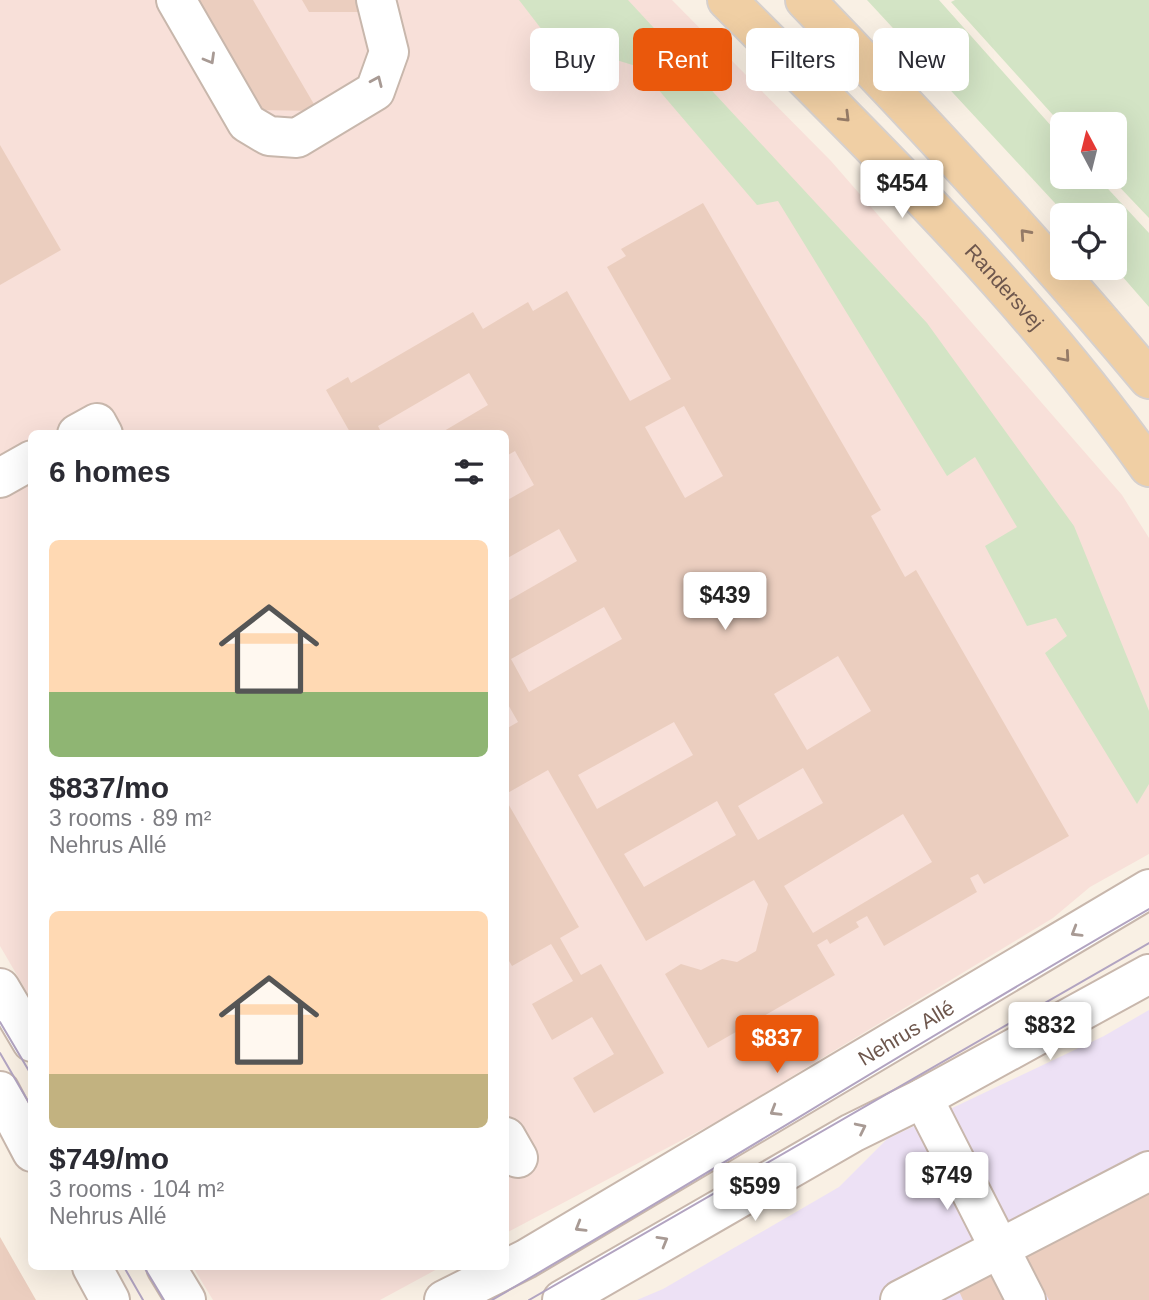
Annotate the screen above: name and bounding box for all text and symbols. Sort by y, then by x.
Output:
chip: Buy [530,28,619,91]
chip: Rent [633,28,732,91]
chip: Filters [746,28,859,91]
chip: New [873,28,969,91]
one-way arrow [202,52,215,65]
one-way arrow [369,76,383,88]
one-way arrow [837,109,850,122]
north arrow [1050,112,1127,189]
map controls [1050,112,1127,280]
pin: $454 [861,160,943,220]
text: $454 [876,170,928,196]
button: locate [1050,203,1127,280]
one-way arrow [1021,229,1034,242]
street label: Randersvej [961,239,1048,334]
one-way arrow [1057,349,1069,362]
icon: filters [450,453,488,491]
text: 6 homes [49,455,171,488]
pin: $439 [684,572,766,632]
text: $439 [699,582,751,608]
icon: home [206,586,332,712]
text: $837/mo [49,771,169,804]
text: 3 rooms · 89 m² [49,805,211,831]
text: Nehrus Allé [49,832,167,858]
one-way arrow [1070,923,1083,936]
icon: home [206,957,332,1083]
street label: Nehrus Allé [854,995,958,1070]
pin: $832 [1009,1002,1091,1062]
text: $832 [1024,1012,1076,1038]
pin: $837 [736,1016,818,1075]
text: $837 [751,1025,803,1051]
one-way arrow [770,1102,783,1115]
one-way arrow [854,1123,866,1137]
text: $749/mo [49,1142,169,1175]
pin: $749 [906,1152,988,1212]
text: $749 [921,1162,973,1188]
pin: $599 [714,1164,796,1223]
text: $599 [729,1173,781,1199]
text: 3 rooms · 104 m² [49,1176,224,1202]
text: Nehrus Allé [49,1203,167,1229]
one-way arrow [574,1219,587,1232]
one-way arrow [656,1237,669,1250]

